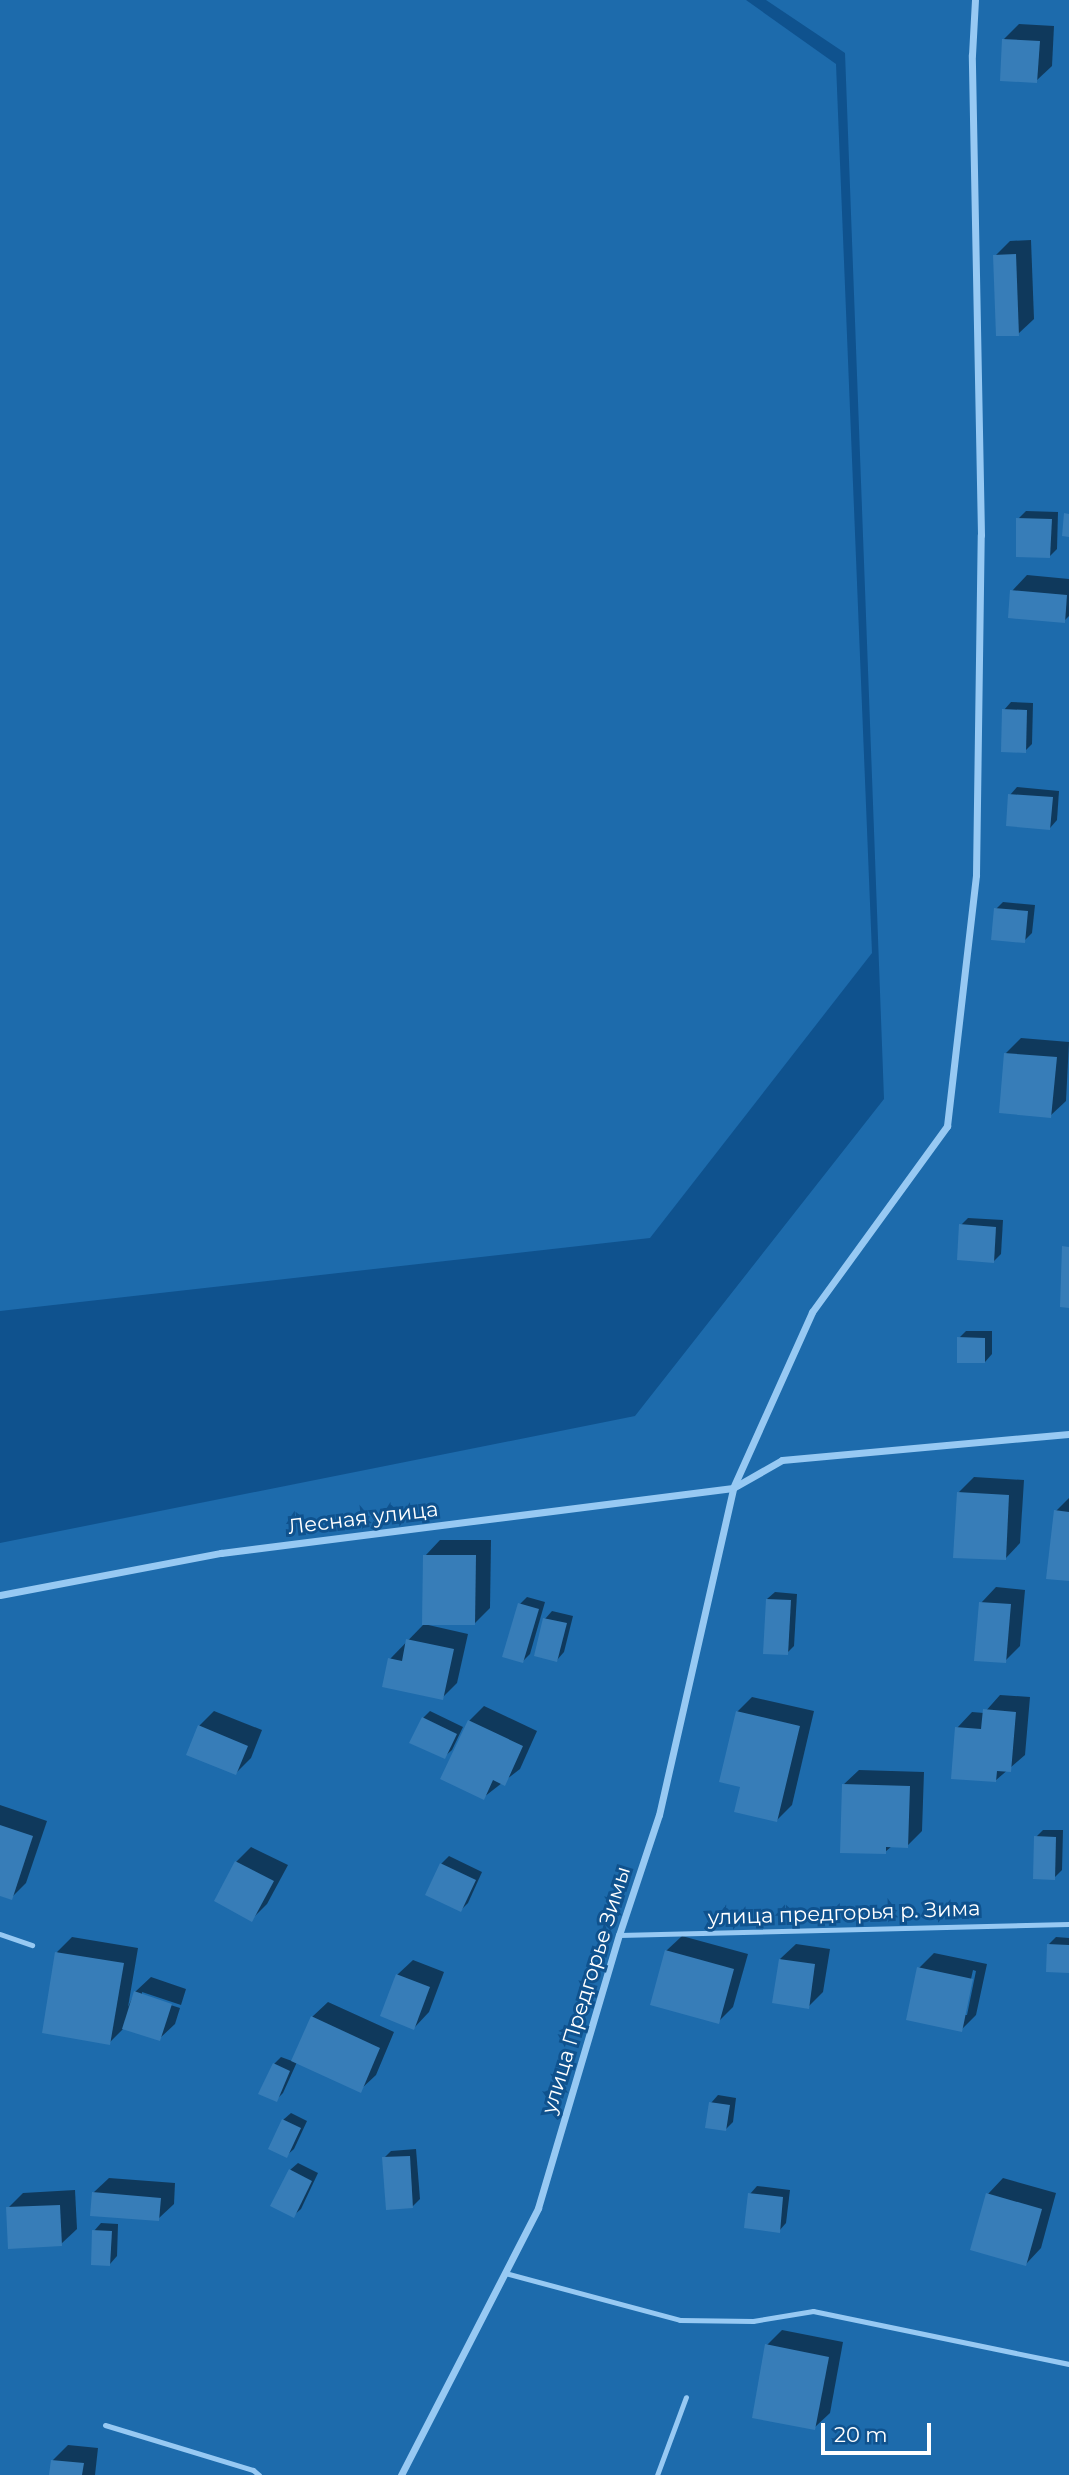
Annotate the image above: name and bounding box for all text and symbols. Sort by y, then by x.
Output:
street label: Лесная улица [286,1496,440,1540]
street label: улица Предгорье Зимы [536,1863,636,2117]
street label: улица предгорья р. Зима [707,1896,981,1930]
scale bar [824,2408,934,2452]
text: 20 m [834,2422,888,2447]

